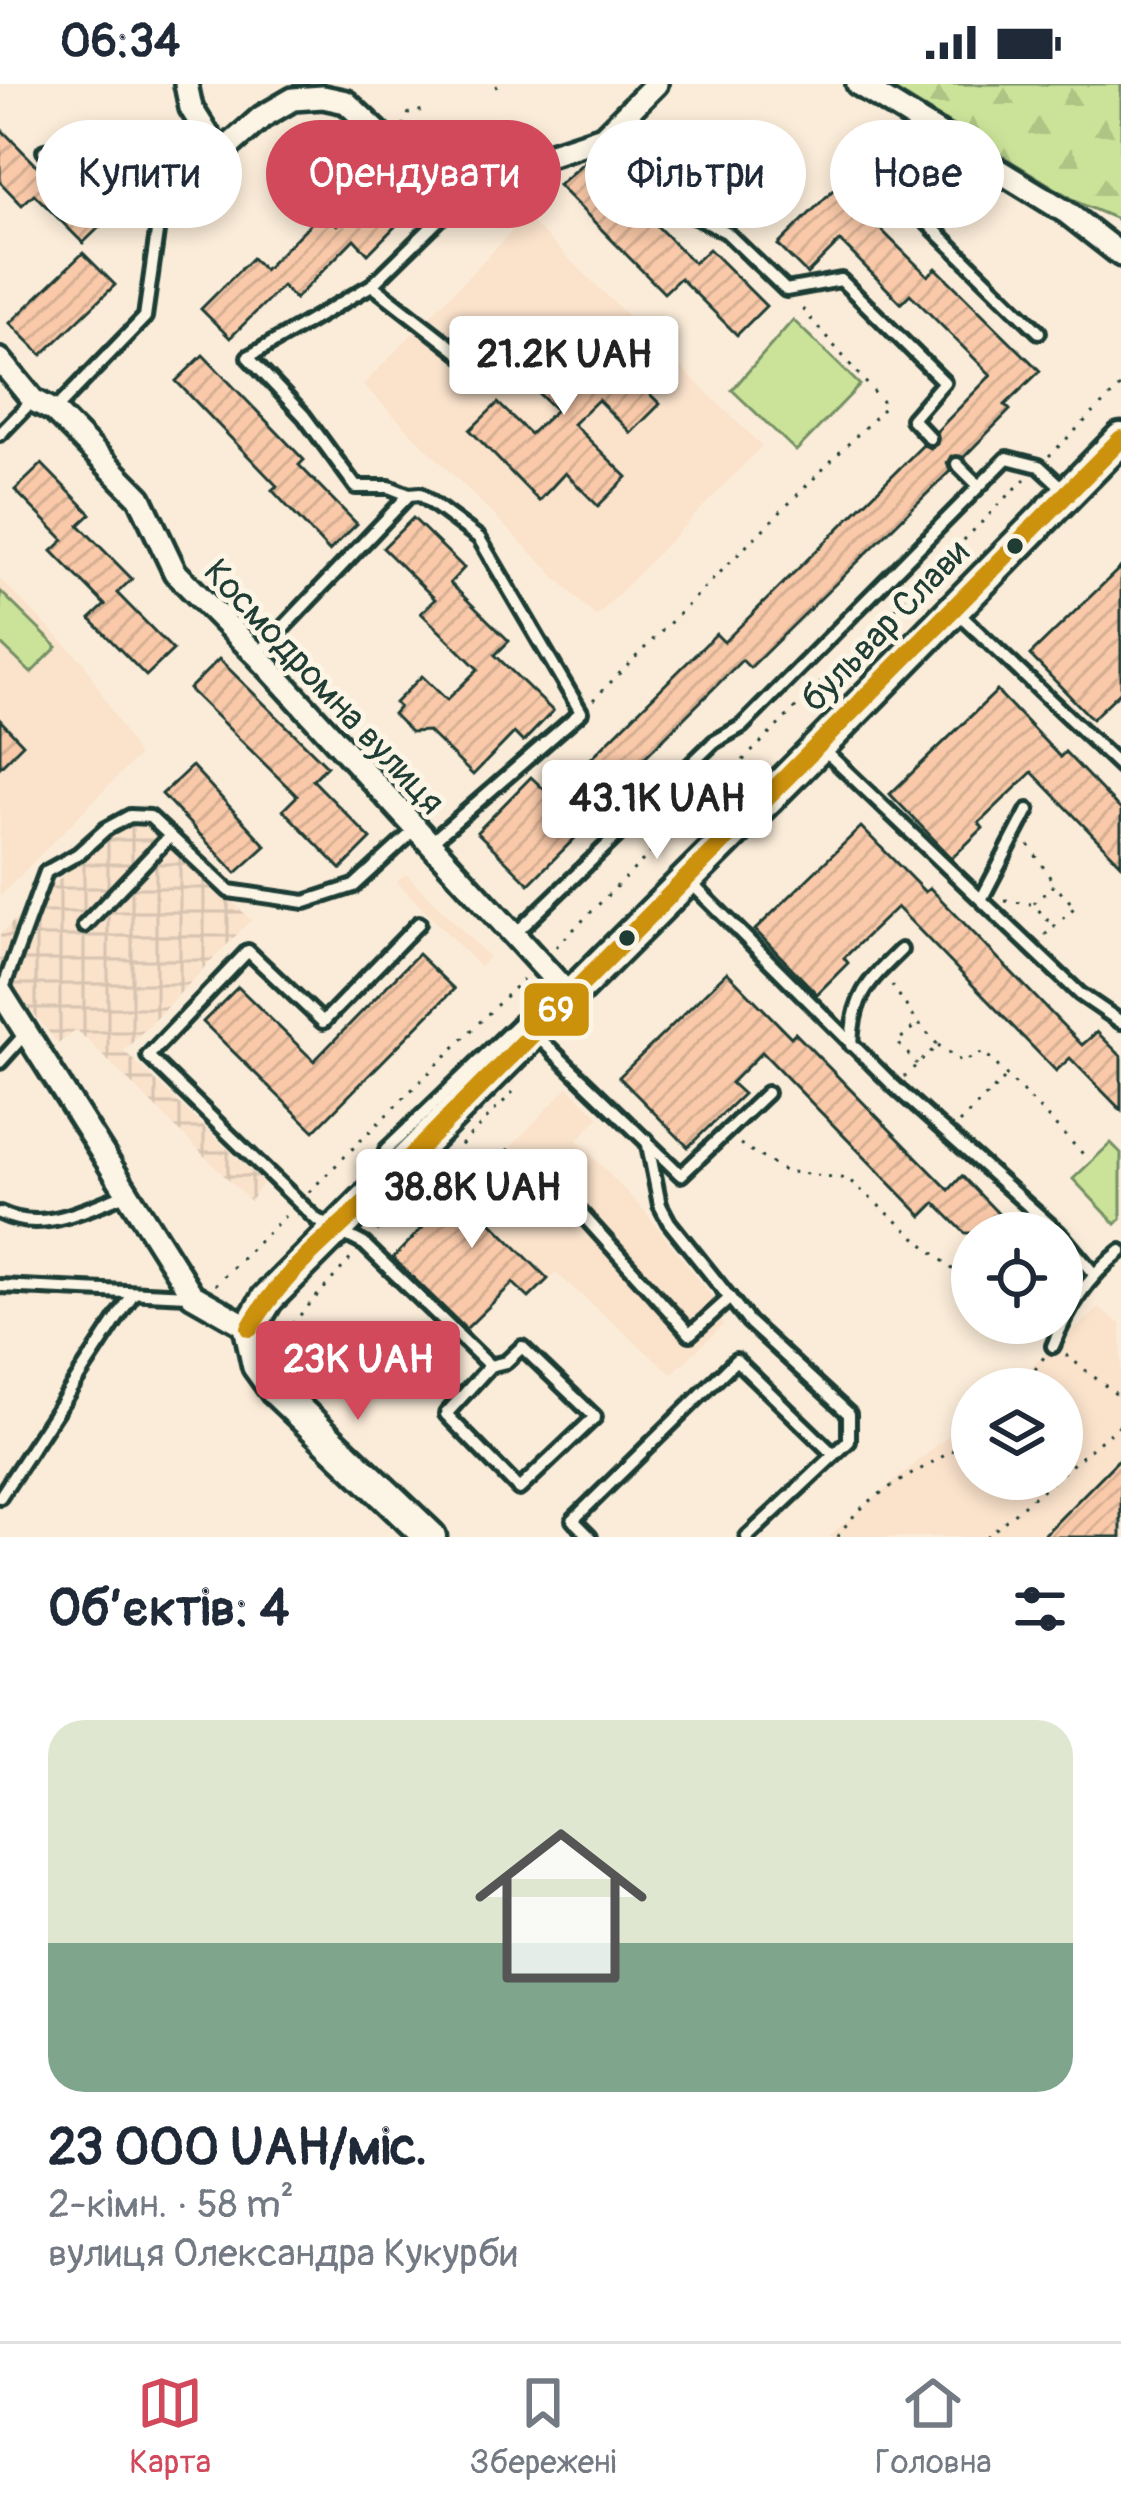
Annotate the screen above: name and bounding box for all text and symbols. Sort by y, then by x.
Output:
text: 06:34 [60,14,180,70]
chip: Купити [36,120,242,228]
chip: Орендувати [266,120,561,228]
chip: Фільтри [585,120,806,228]
chip: Нове [830,120,1004,228]
pin: 21.2K UAH [427,316,701,418]
text: 21.2K UAH [476,330,652,379]
street label: бульвар Слави [792,530,979,722]
unlabelled marker [1004,535,1026,557]
street label: Космодромна вулиця [194,550,454,824]
pin: 43.1K UAH [520,760,794,862]
text: 43.1K UAH [569,774,745,823]
unlabelled marker [616,927,638,949]
line badge: 69 [522,981,591,1038]
text: 69 [538,990,574,1031]
pin: 38.8K UAH [335,1149,609,1251]
text: 38.8K UAH [383,1163,561,1212]
map controls [951,1212,1083,1500]
button: locate [951,1212,1083,1344]
pin: 23K UAH [247,1321,469,1423]
text: 23K UAH [283,1335,433,1384]
button: layers [951,1368,1083,1500]
icon: filters [1007,1576,1073,1642]
text: Об’єктів: 4 [48,1577,289,1641]
icon: home [453,1798,669,2014]
text: 23 000 UAH/міс. [48,2116,427,2180]
text: 2-кімн. · 58 m² [48,2180,294,2229]
text: вулиця Олександра Кукурби [48,2229,517,2278]
tab: Карта [129,2370,211,2483]
tab: Збережені [470,2370,616,2483]
tab: Головна [875,2370,992,2483]

